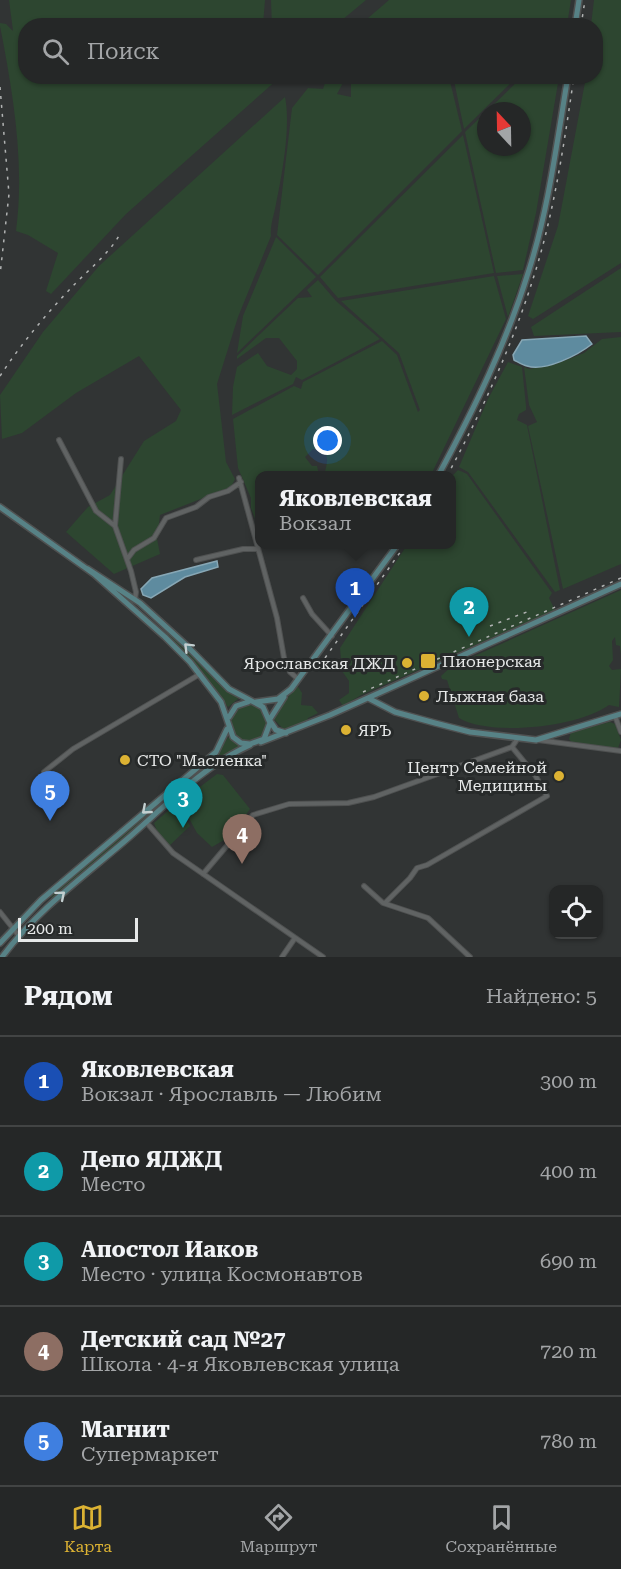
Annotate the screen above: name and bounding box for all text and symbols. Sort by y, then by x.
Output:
search box [18,18,603,84]
icon: search [39,35,72,68]
text: Поиск [87,39,159,64]
north arrow [477,102,531,156]
your location [313,426,342,455]
popup [255,471,456,549]
text: Яковлевская [279,486,432,511]
text: Вокзал [279,511,352,535]
pin: 1 [336,568,374,618]
pin: 2 [450,588,488,637]
one-way arrow [185,643,196,654]
marker: Пионерская [419,652,437,670]
place label: Пионерская [442,652,542,671]
place label: Ярославская ДЖД [244,654,395,673]
marker: Ярославская ДЖД [400,656,414,670]
place label: Лыжная база [436,687,544,706]
marker: Лыжная база [417,689,431,703]
place label: ЯРЪ [358,721,391,740]
marker: ЯРЪ [339,723,353,737]
place label: СТО "Масленка" [137,751,267,770]
marker: СТО "Масленка" [118,753,132,767]
place label: Центр Семейной Медицины [407,758,547,795]
marker: Центр Семейной Медицины [552,769,566,783]
pin: 5 [31,772,70,821]
pin: 3 [164,778,202,828]
one-way arrow [142,803,153,814]
pin: 4 [222,814,262,864]
map controls [549,885,603,939]
button: locate [549,885,603,939]
one-way arrow [54,891,65,902]
scale bar [18,915,138,942]
text: 200 m [27,919,73,938]
text: Рядом [24,981,113,1011]
text: Найдено: 5 [486,984,597,1008]
text: Яковлевская [81,1057,234,1082]
text: 1 [38,1069,49,1093]
text: 300 m [540,1069,597,1093]
text: Вокзал · Ярославль — Любим [81,1082,382,1106]
text: Депо ЯДЖД [81,1147,222,1172]
text: 2 [38,1159,49,1183]
text: 400 m [540,1159,597,1183]
text: Место [81,1172,146,1196]
text: Апостол Иаков [81,1237,258,1262]
text: 3 [38,1249,49,1273]
text: 690 m [540,1249,597,1273]
text: Место · улица Космонавтов [81,1262,363,1286]
text: Детский сад №27 [81,1327,286,1352]
text: 4 [38,1339,49,1363]
text: 720 m [540,1339,597,1363]
text: Школа · 4-я Яковлевская улица [81,1352,400,1376]
text: Магнит [81,1417,170,1442]
text: 5 [38,1429,49,1453]
text: 780 m [540,1429,597,1453]
text: Супермаркет [81,1442,219,1466]
tab: Карта [64,1501,112,1556]
tab: Маршрут [240,1501,317,1556]
tab: Сохранённые [446,1501,557,1556]

